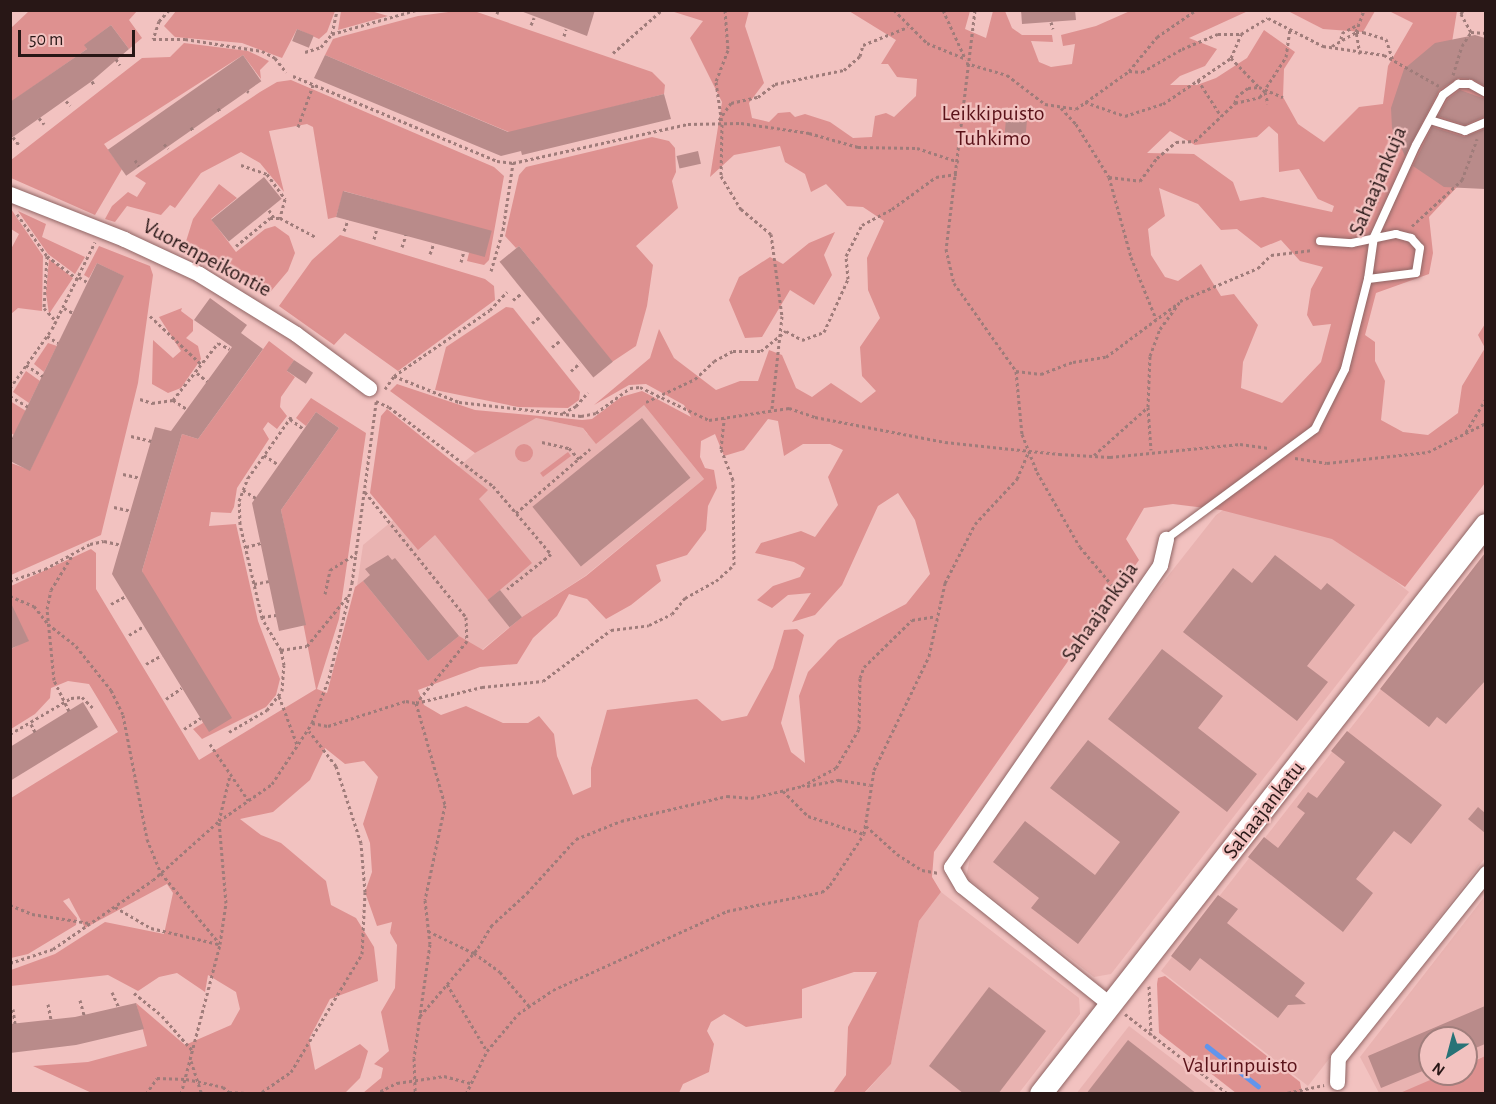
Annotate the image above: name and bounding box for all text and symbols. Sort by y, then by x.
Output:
scale bar [21,18,138,56]
text: 50 m [29,31,63,49]
park label: Leikkipuisto Tuhkimo [941,100,1045,152]
street label: Sahaajankuja [1343,122,1413,240]
street label: Vuorenpeikontie [138,213,276,303]
street label: Sahaajankuja [1056,557,1144,667]
street label: Sahaajankatu [1218,756,1310,864]
north arrow [1418,1026,1478,1086]
park label: Valurinpuisto [1183,1053,1297,1079]
text: N [1429,1059,1448,1079]

